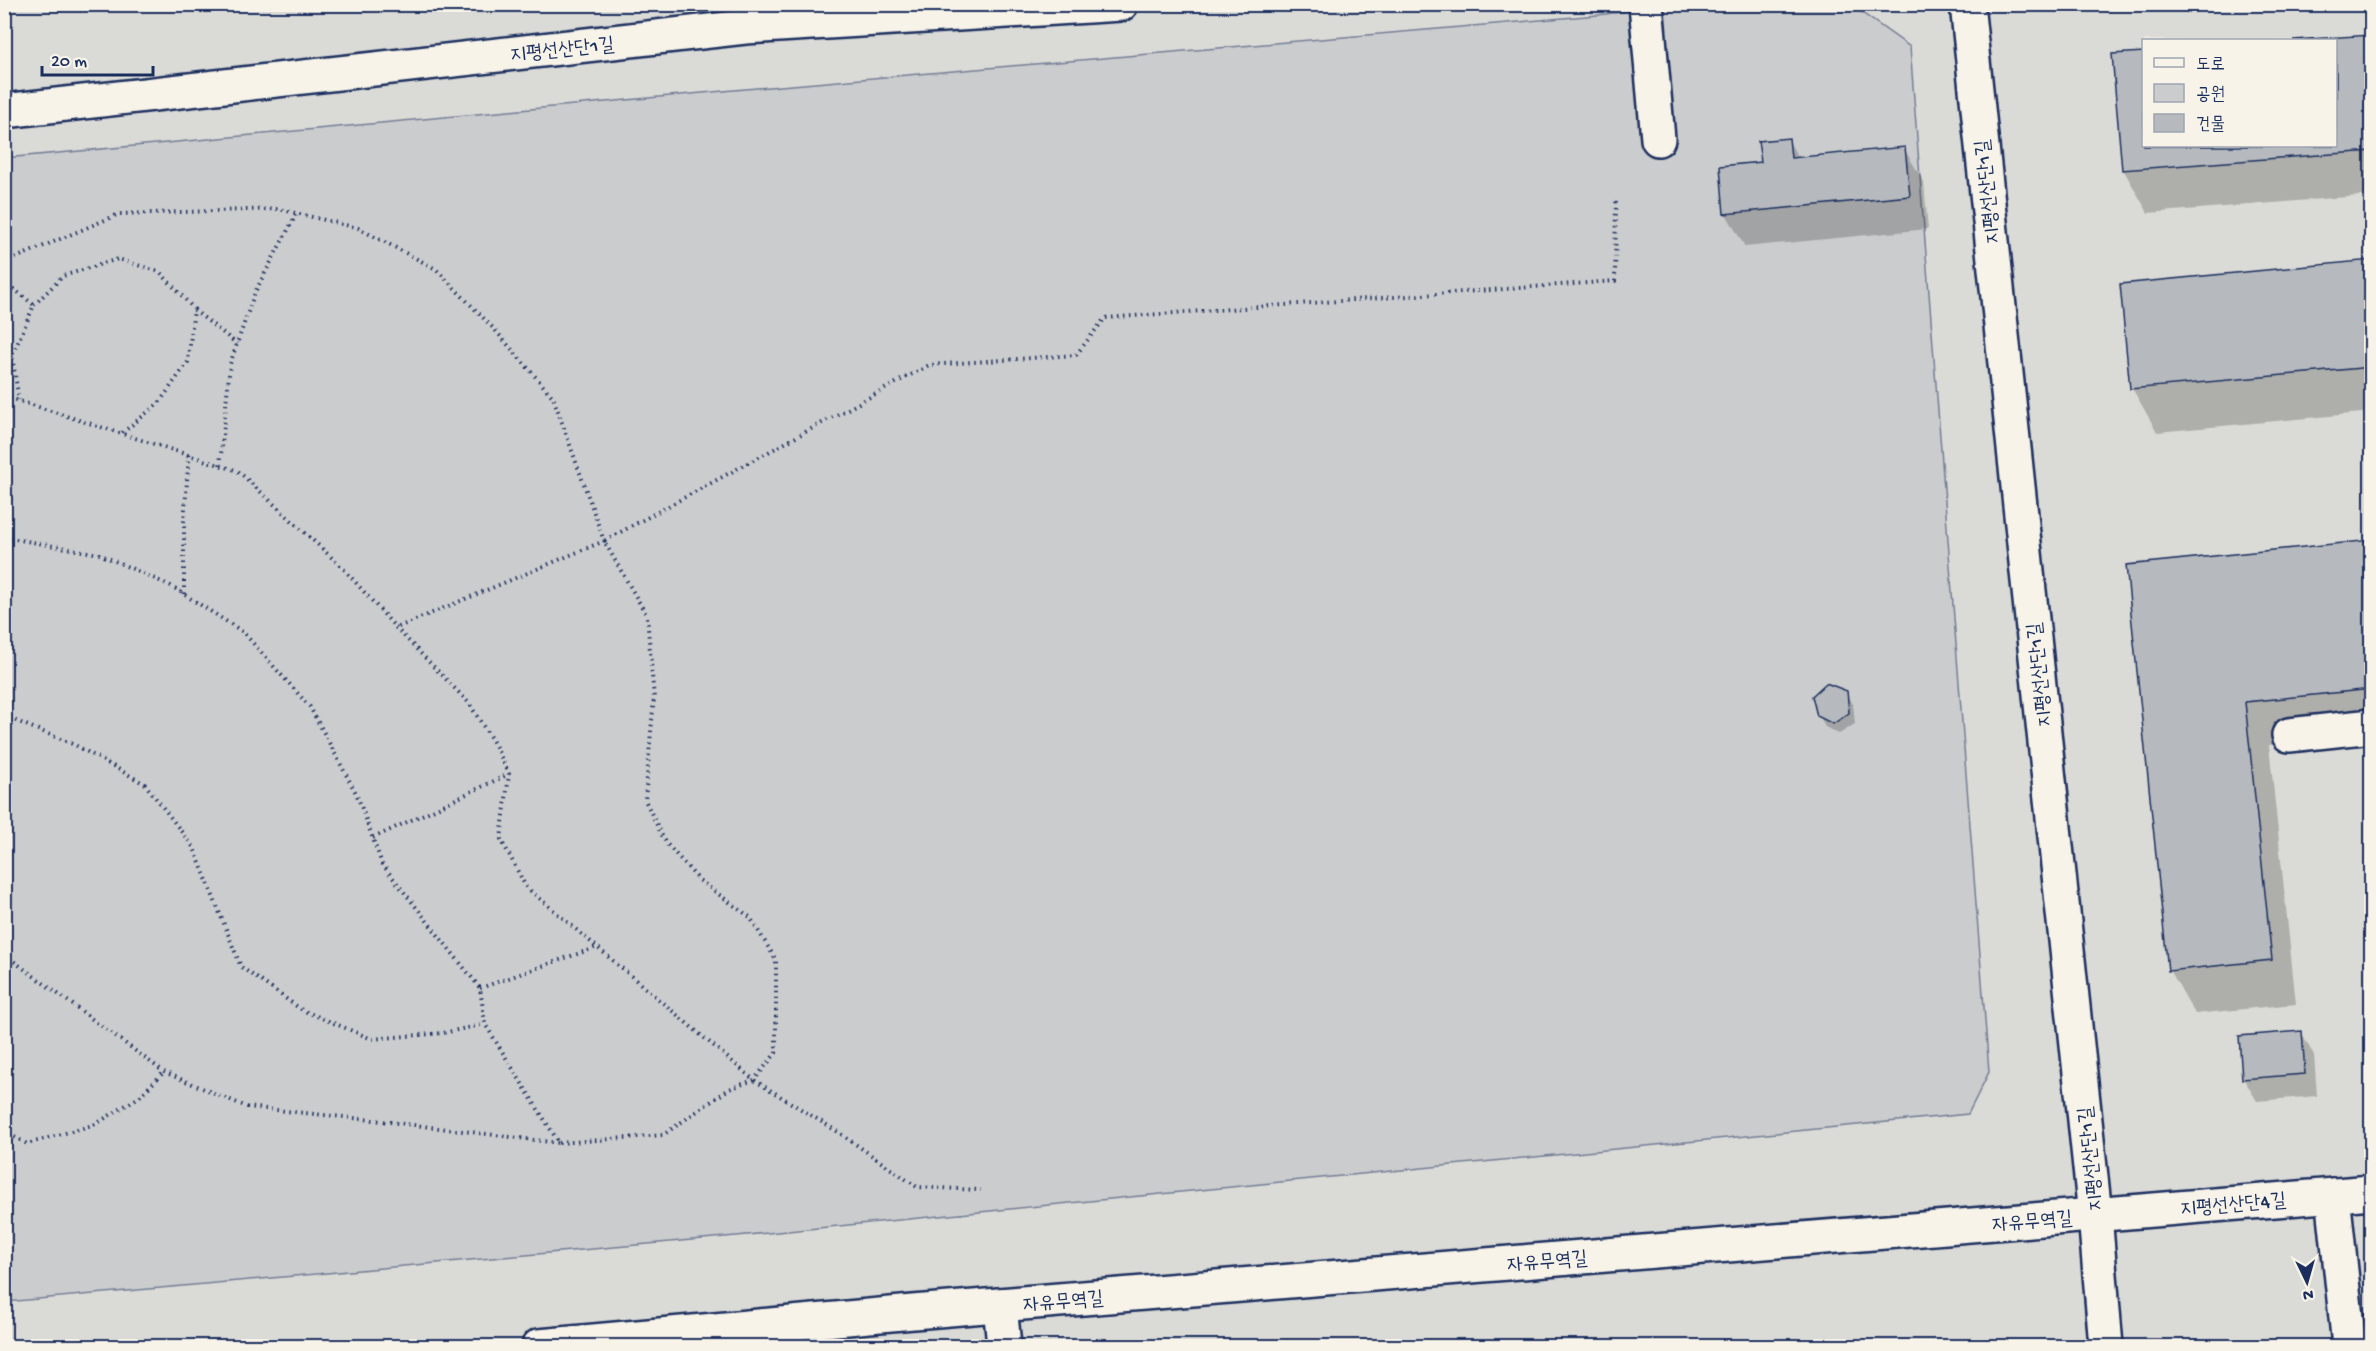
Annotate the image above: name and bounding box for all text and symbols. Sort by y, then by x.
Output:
street label: 지평선산단1길 [509,35,616,68]
scale bar [42,39,153,77]
legend [2142,39,2337,147]
text: 20 m [51,52,87,73]
text: 도로 [2196,55,2225,76]
text: 공원 [2196,85,2225,106]
text: 건물 [2196,115,2225,136]
street label: 지평선산단1길 [1973,138,2006,245]
street label: 지평선산단1길 [2025,621,2058,728]
street label: 지평선산단1길 [2076,1105,2109,1212]
street label: 지평선산단4길 [2179,1190,2287,1223]
street label: 자유무역길 [1991,1209,2073,1238]
street label: 자유무역길 [1506,1249,1588,1278]
north arrow [2277,1252,2337,1312]
text: N [2301,1284,2314,1303]
street label: 자유무역길 [1022,1289,1104,1318]

